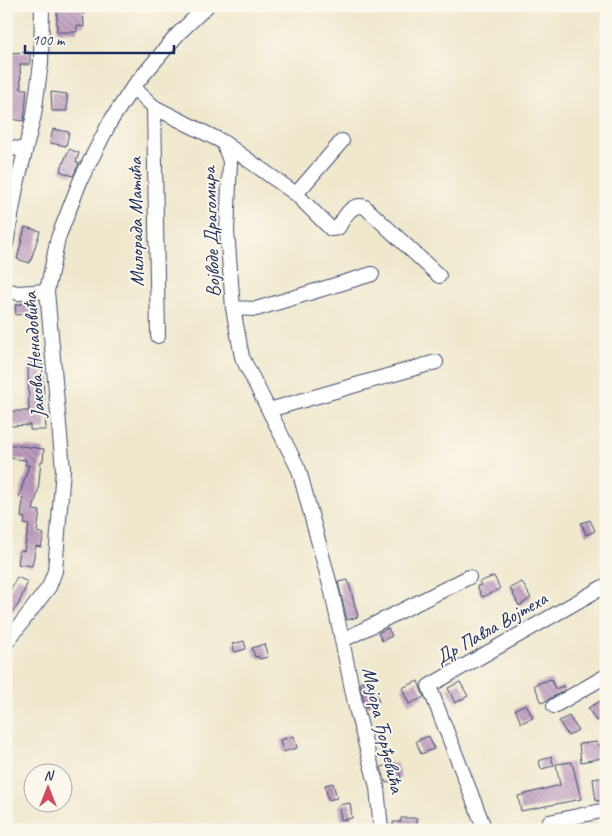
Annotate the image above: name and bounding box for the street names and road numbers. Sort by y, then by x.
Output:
street label: Милорада Матића [122,156,150,287]
street label: Војводе Драгомира [196,164,226,298]
street label: Јакова Ненадовића [17,290,51,420]
street label: Др Павла Војтеха [430,585,553,670]
street label: Мајора Ђорђевића [355,665,410,797]

